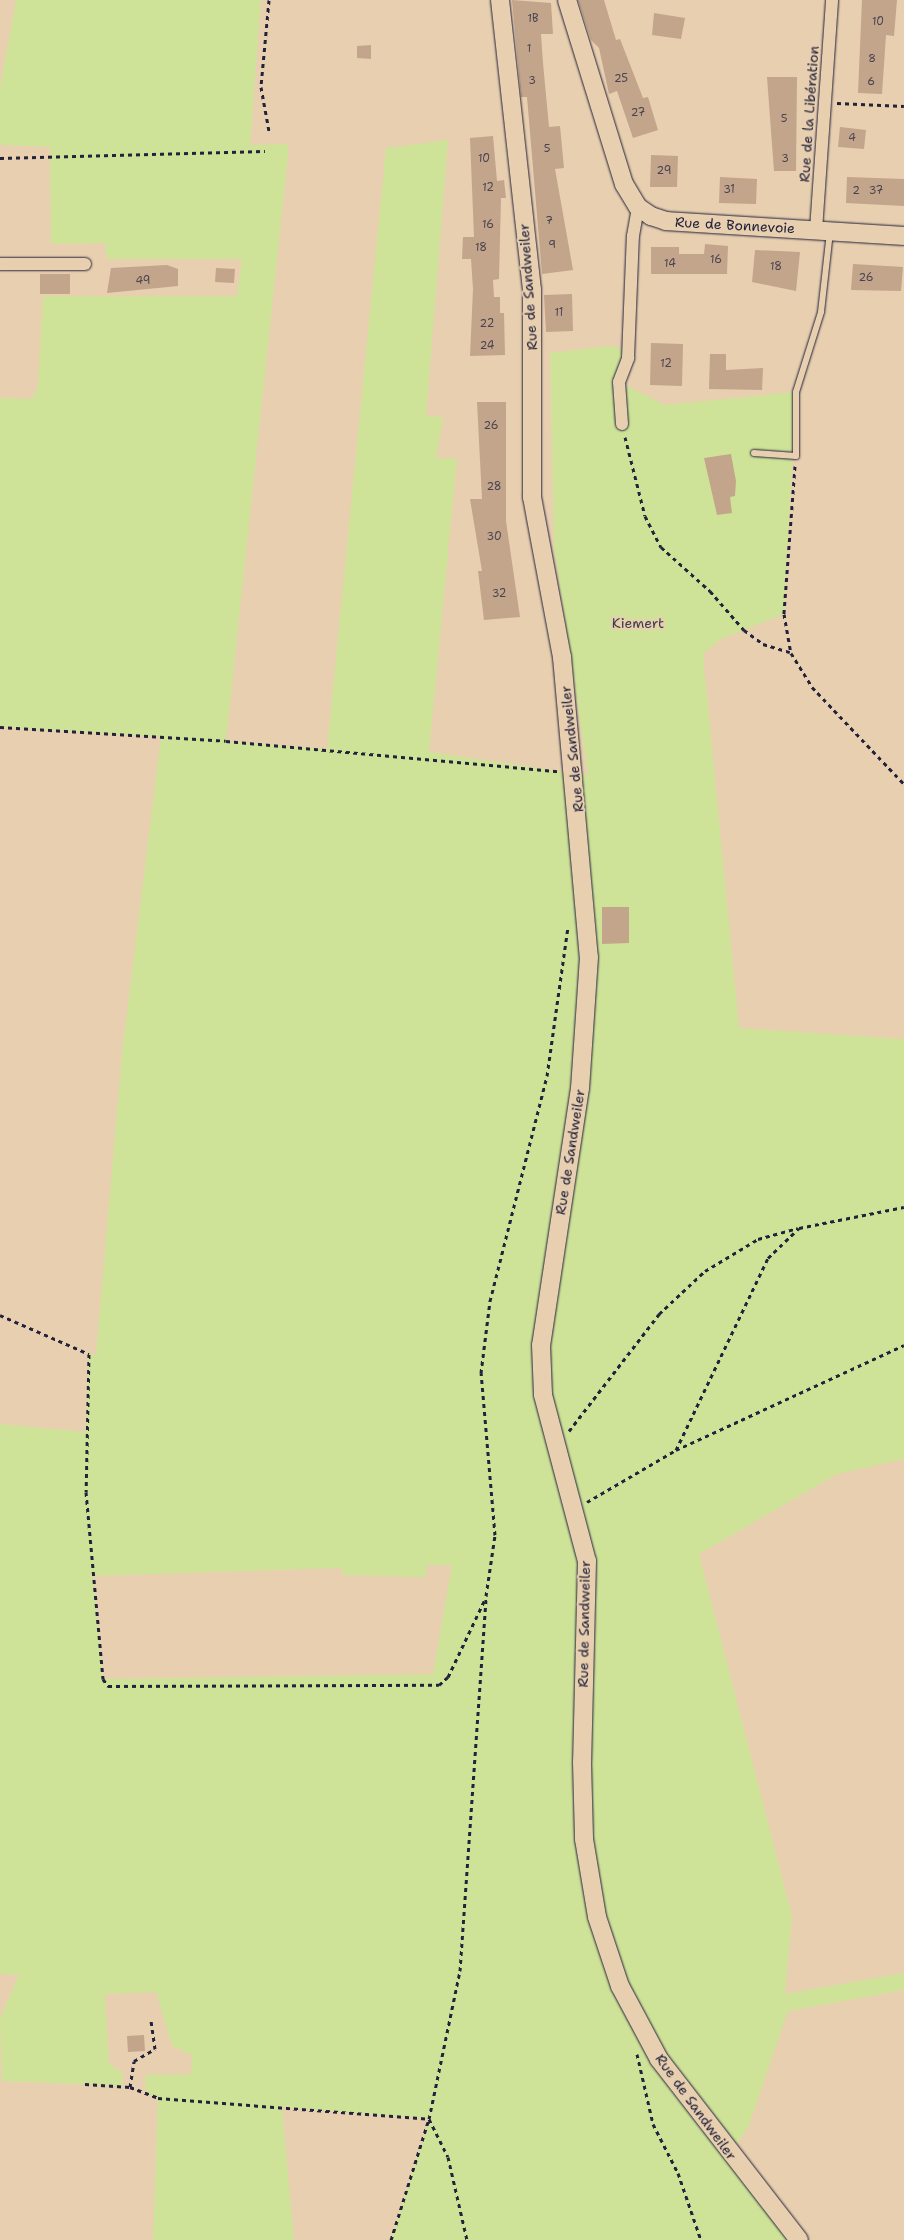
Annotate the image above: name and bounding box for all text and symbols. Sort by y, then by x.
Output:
house number: 1B [527,12,539,26]
house number: 10 [872,15,884,29]
house number: 1 [527,42,531,56]
street label: Rue de la Libération [796,45,822,183]
house number: 8 [868,52,876,66]
house number: 25 [614,72,628,86]
house number: 3 [528,74,536,88]
house number: 6 [867,75,875,89]
house number: 27 [631,106,645,120]
house number: 5 [781,112,787,126]
house number: 4 [848,131,856,145]
house number: 5 [544,142,550,156]
house number: 10 [478,152,490,166]
house number: 3 [781,152,789,166]
house number: 29 [657,164,671,178]
house number: 12 [482,181,494,195]
house number: 31 [723,183,735,197]
house number: 2 [852,184,860,198]
house number: 37 [869,184,883,198]
street label: Rue de Bonnevoie [675,213,795,237]
house number: 7 [545,214,553,228]
house number: 16 [482,218,494,232]
street label: Rue de Sandweiler [515,223,541,351]
house number: 9 [548,238,556,252]
house number: 18 [475,241,487,255]
house number: 16 [710,253,722,267]
house number: 14 [664,257,676,271]
house number: 18 [770,260,782,274]
house number: 26 [859,271,873,285]
house number: 49 [136,274,150,288]
house number: 11 [555,306,563,320]
house number: 22 [480,317,494,331]
house number: 24 [480,339,494,353]
house number: 12 [660,357,672,371]
house number: 26 [484,419,498,433]
house number: 28 [486,480,502,494]
house number: 30 [486,530,502,544]
house number: 32 [492,587,506,601]
park label: Kiemert [612,615,664,631]
street label: Rue de Sandweiler [557,685,587,813]
street label: Rue de Sandweiler [552,1088,588,1216]
street label: Rue de Sandweiler [574,1560,594,1688]
street label: Rue de Sandweiler [652,2051,740,2163]

